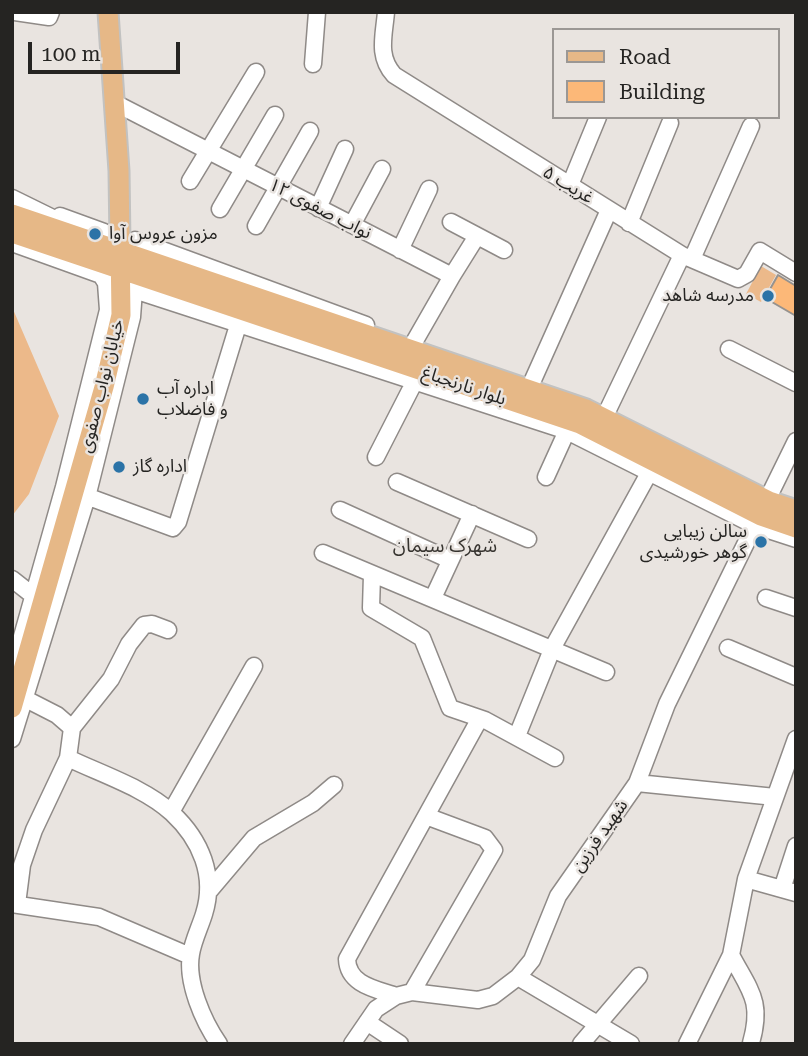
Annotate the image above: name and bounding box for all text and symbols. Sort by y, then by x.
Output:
scale bar [32,28,184,72]
legend [552,28,780,119]
text: 100 m [41,42,101,66]
text: Road [619,45,671,69]
text: Building [619,80,705,104]
street label: غریب ۵ [539,161,597,209]
street label: نواب صفوی ۱۲ [265,174,375,244]
place label: مزون عروس آوا [109,223,218,245]
marker: مزون عروس آوا [87,226,103,242]
place label: مدرسه شاهد [662,285,754,307]
marker: مدرسه شاهد [760,288,776,304]
street label: خیابان نواب صفوی [75,317,129,455]
street label: بلوار نارنجباغ [419,362,509,410]
place label: اداره آب و فاضلاب [157,378,228,420]
marker: اداره آب و فاضلاب [135,391,151,407]
place label: اداره گاز [133,456,187,478]
marker: اداره گاز [111,459,127,475]
place label: سالن زیبایی گوهر خورشیدی [640,521,747,564]
marker: سالن زیبایی گوهر خورشیدی [753,534,769,550]
district label: شهرک سیمان [393,535,497,557]
street label: شهید فرزین [567,795,633,877]

